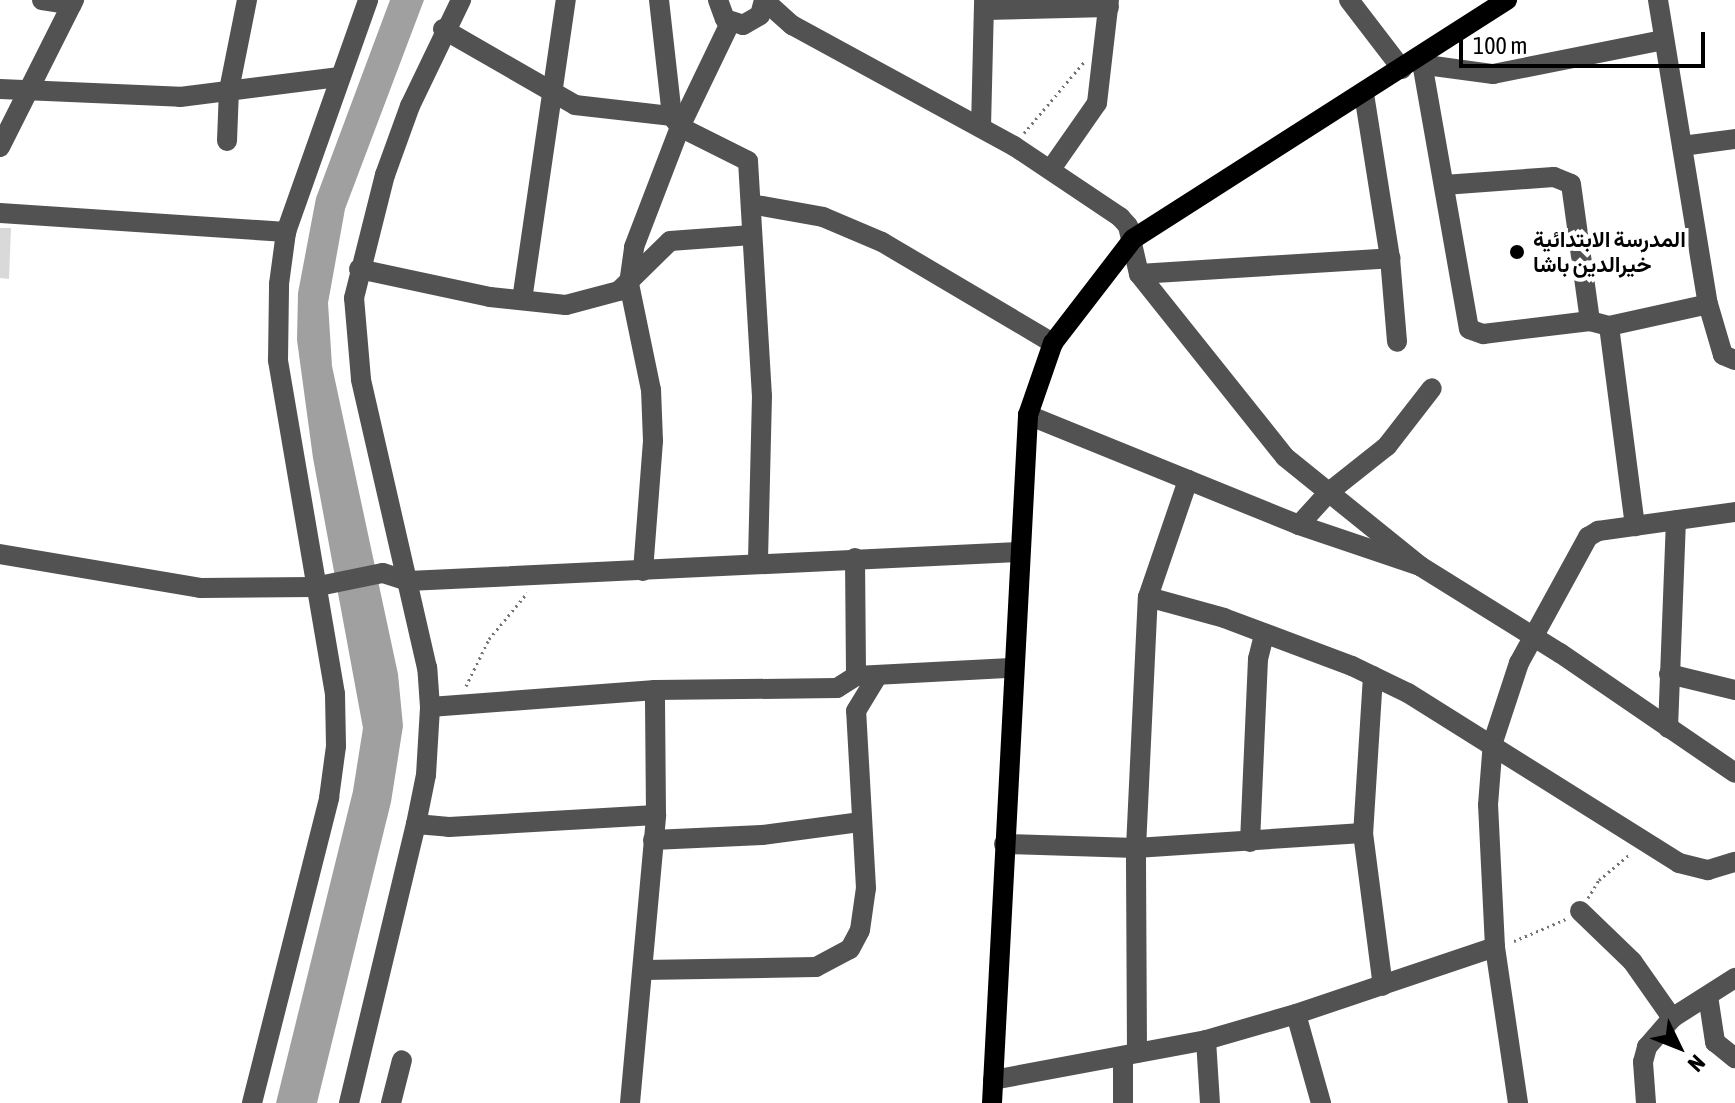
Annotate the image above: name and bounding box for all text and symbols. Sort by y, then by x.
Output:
scale bar [1463,16,1709,66]
text: 100 m [1473,32,1527,59]
place label: المدرسة الابتدائية خيرالدين باشا [1533,226,1686,278]
marker: المدرسة الابتدائية خيرالدين باشا [1508,243,1526,261]
north arrow [1639,1007,1719,1087]
text: N [1683,1050,1710,1077]

